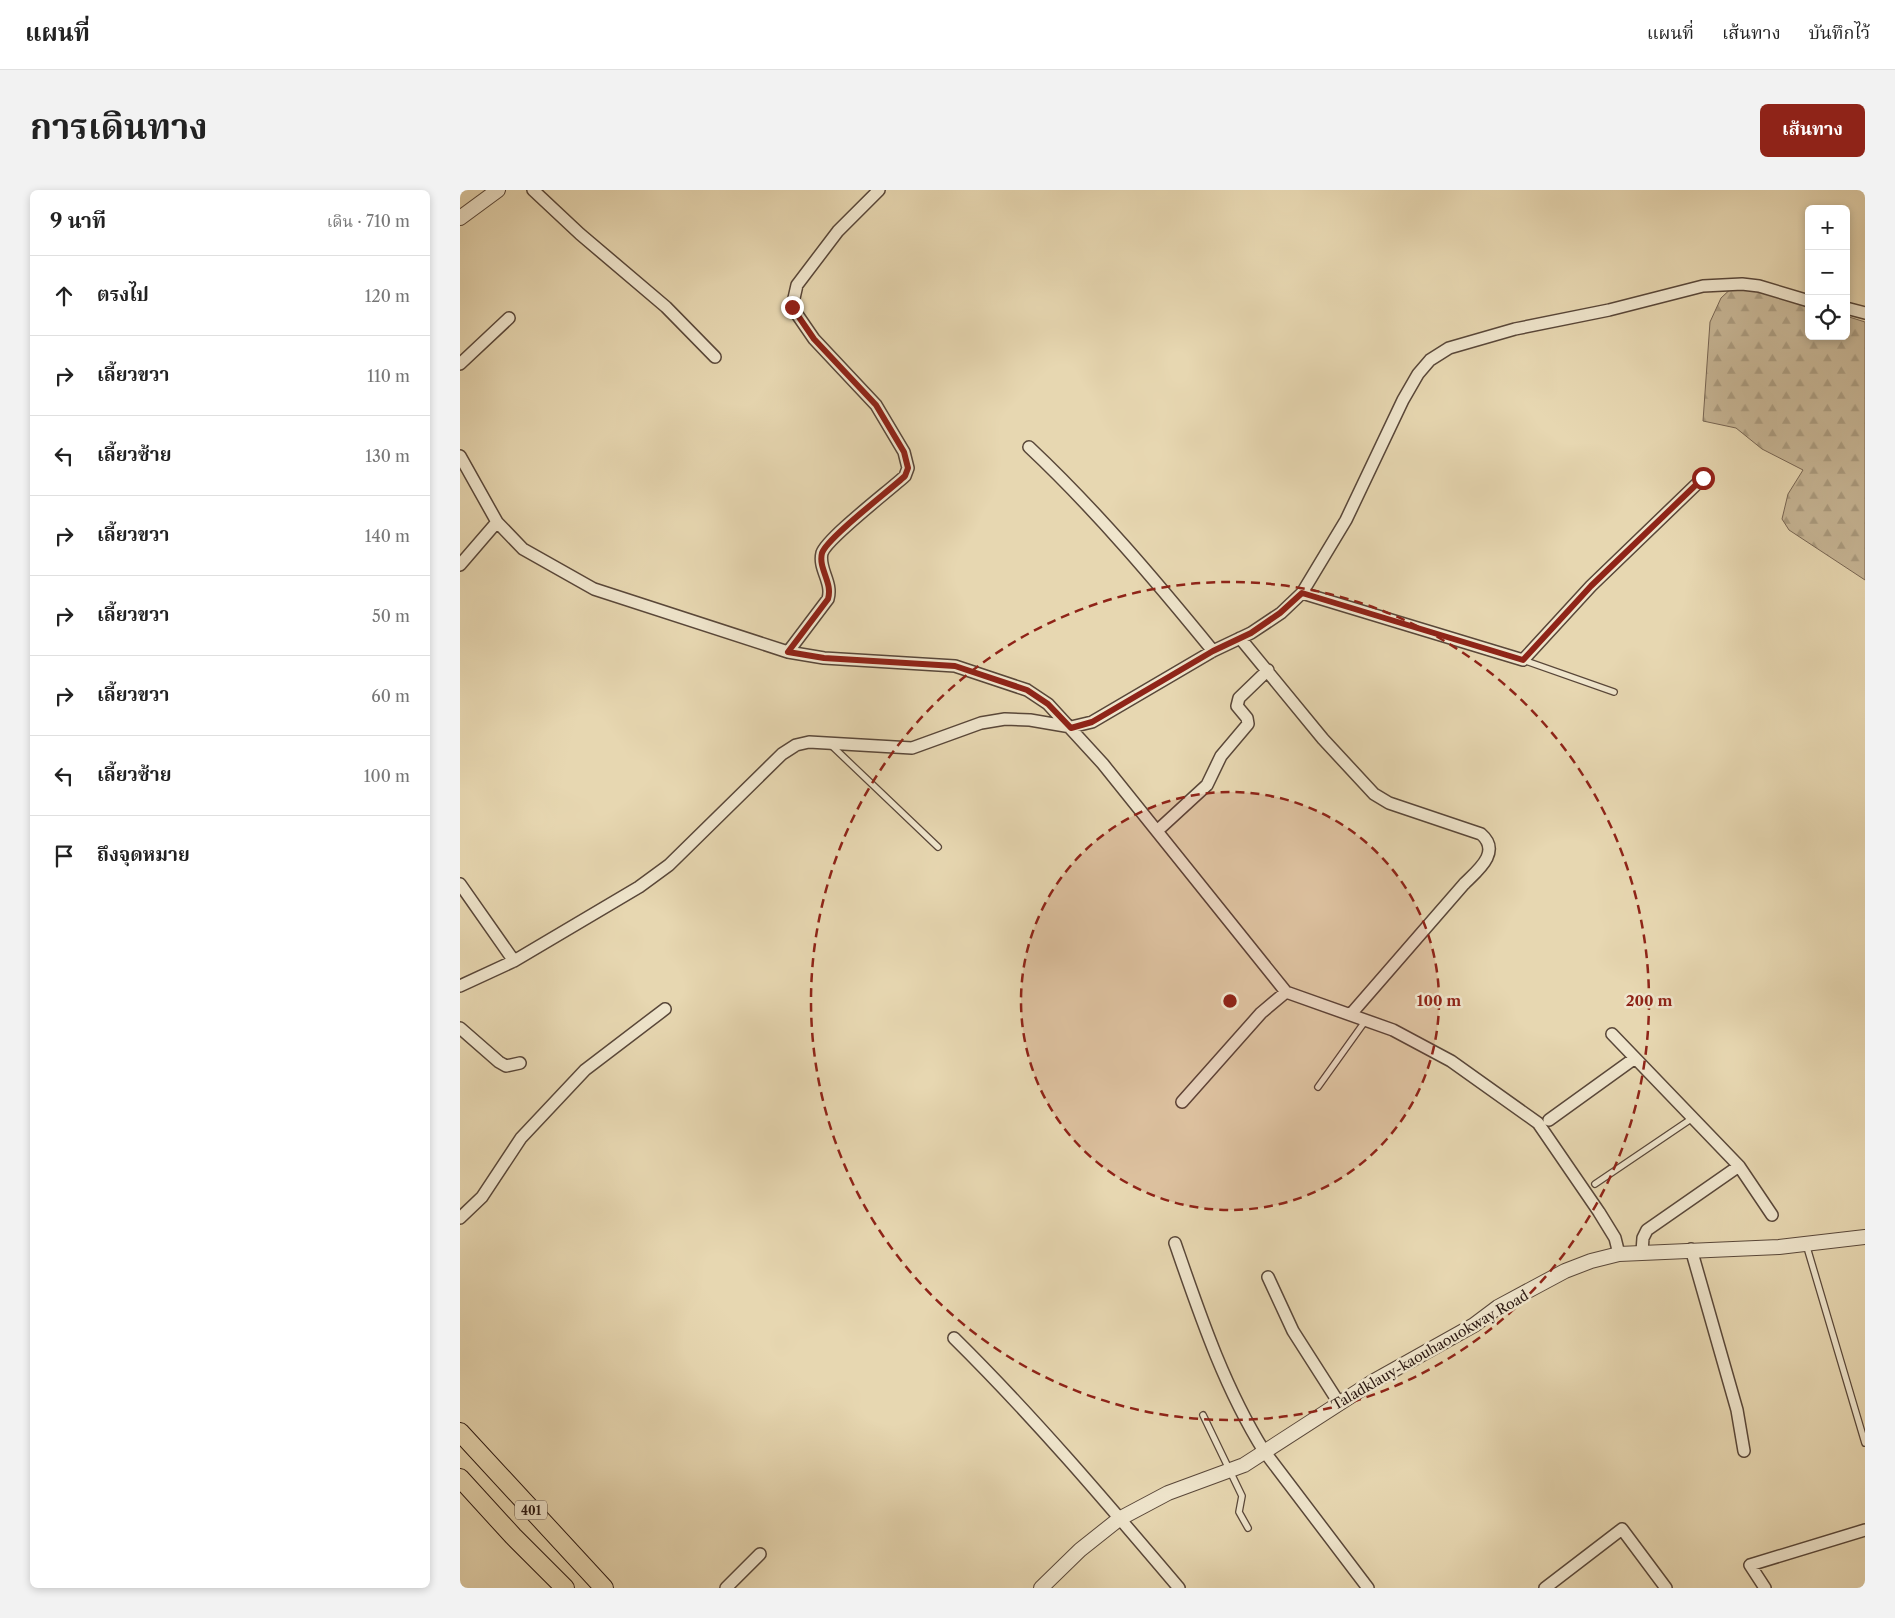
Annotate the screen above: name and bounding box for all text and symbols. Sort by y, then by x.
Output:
text: แผนที่ [25,18,90,47]
text: แผนที่ [1647,22,1694,44]
text: เส้นทาง [1722,22,1781,44]
text: บันทึกไว้ [1809,22,1870,44]
button: เส้นทาง [1760,104,1865,157]
text: การเดินทาง [30,105,208,148]
map controls [1805,205,1850,340]
button: + [1805,205,1850,250]
text: 9 นาที [50,208,106,233]
text: เดิน · 710 m [327,211,410,231]
button: − [1805,250,1850,295]
icon: ahead [50,282,78,310]
text: ตรงไป [97,283,149,306]
text: 120 m [365,286,410,306]
button: locate [1805,295,1850,340]
route end [781,296,804,319]
icon: right [50,362,78,390]
text: เลี้ยวขวา [97,363,169,386]
text: 110 m [367,366,410,386]
icon: left [50,442,78,470]
text: เลี้ยวซ้าย [97,443,171,466]
text: 130 m [365,446,410,466]
route start [1692,467,1715,490]
icon: right [50,522,78,550]
text: เลี้ยวขวา [97,523,169,546]
text: 140 m [365,526,410,546]
icon: right [50,602,78,630]
text: เลี้ยวขวา [97,603,169,626]
text: 50 m [372,606,410,626]
icon: right [50,682,78,710]
text: เลี้ยวขวา [97,683,169,706]
text: 60 m [371,686,410,706]
icon: left [50,762,78,790]
text: เลี้ยวซ้าย [97,763,171,786]
text: 100 m [364,766,410,786]
icon: arrive [50,842,78,870]
text: ถึงจุดหมาย [97,843,190,866]
text: 100 m [1417,991,1461,1010]
text: 200 m [1626,991,1672,1010]
centre of rings [1221,992,1239,1010]
street label: Taladklauy-kaouhaouokway Road [1328,1286,1532,1414]
road number: 401 [515,1500,547,1520]

